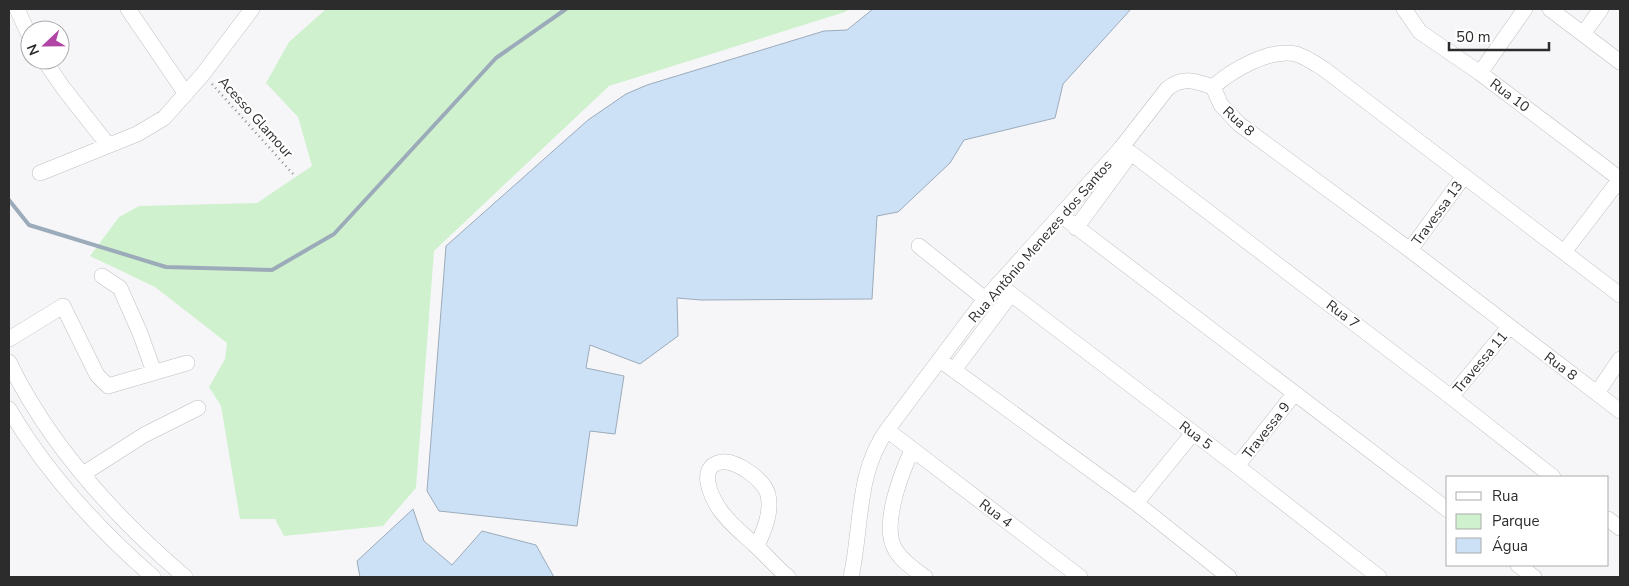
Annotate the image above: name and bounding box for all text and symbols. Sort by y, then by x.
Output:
north arrow [20,20,70,70]
scale bar [1449,20,1549,52]
text: 50 m [1456,27,1491,47]
text: N [23,41,44,58]
street label: Acesso Glamour [214,73,297,162]
street label: Rua 10 [1486,74,1533,117]
street label: Rua 8 [1219,102,1259,141]
street label: Rua Antônio Menezes dos Santos [964,156,1117,327]
street label: Travessa 13 [1408,177,1467,249]
street label: Rua 7 [1322,296,1363,333]
street label: Travessa 11 [1449,327,1512,397]
street label: Rua 8 [1540,348,1581,385]
street label: Travessa 9 [1238,398,1295,463]
street label: Rua 5 [1175,417,1216,454]
legend [1446,476,1609,566]
text: Rua [1492,486,1518,506]
street label: Rua 4 [975,495,1016,532]
text: Parque [1492,511,1540,531]
text: Água [1492,536,1528,556]

